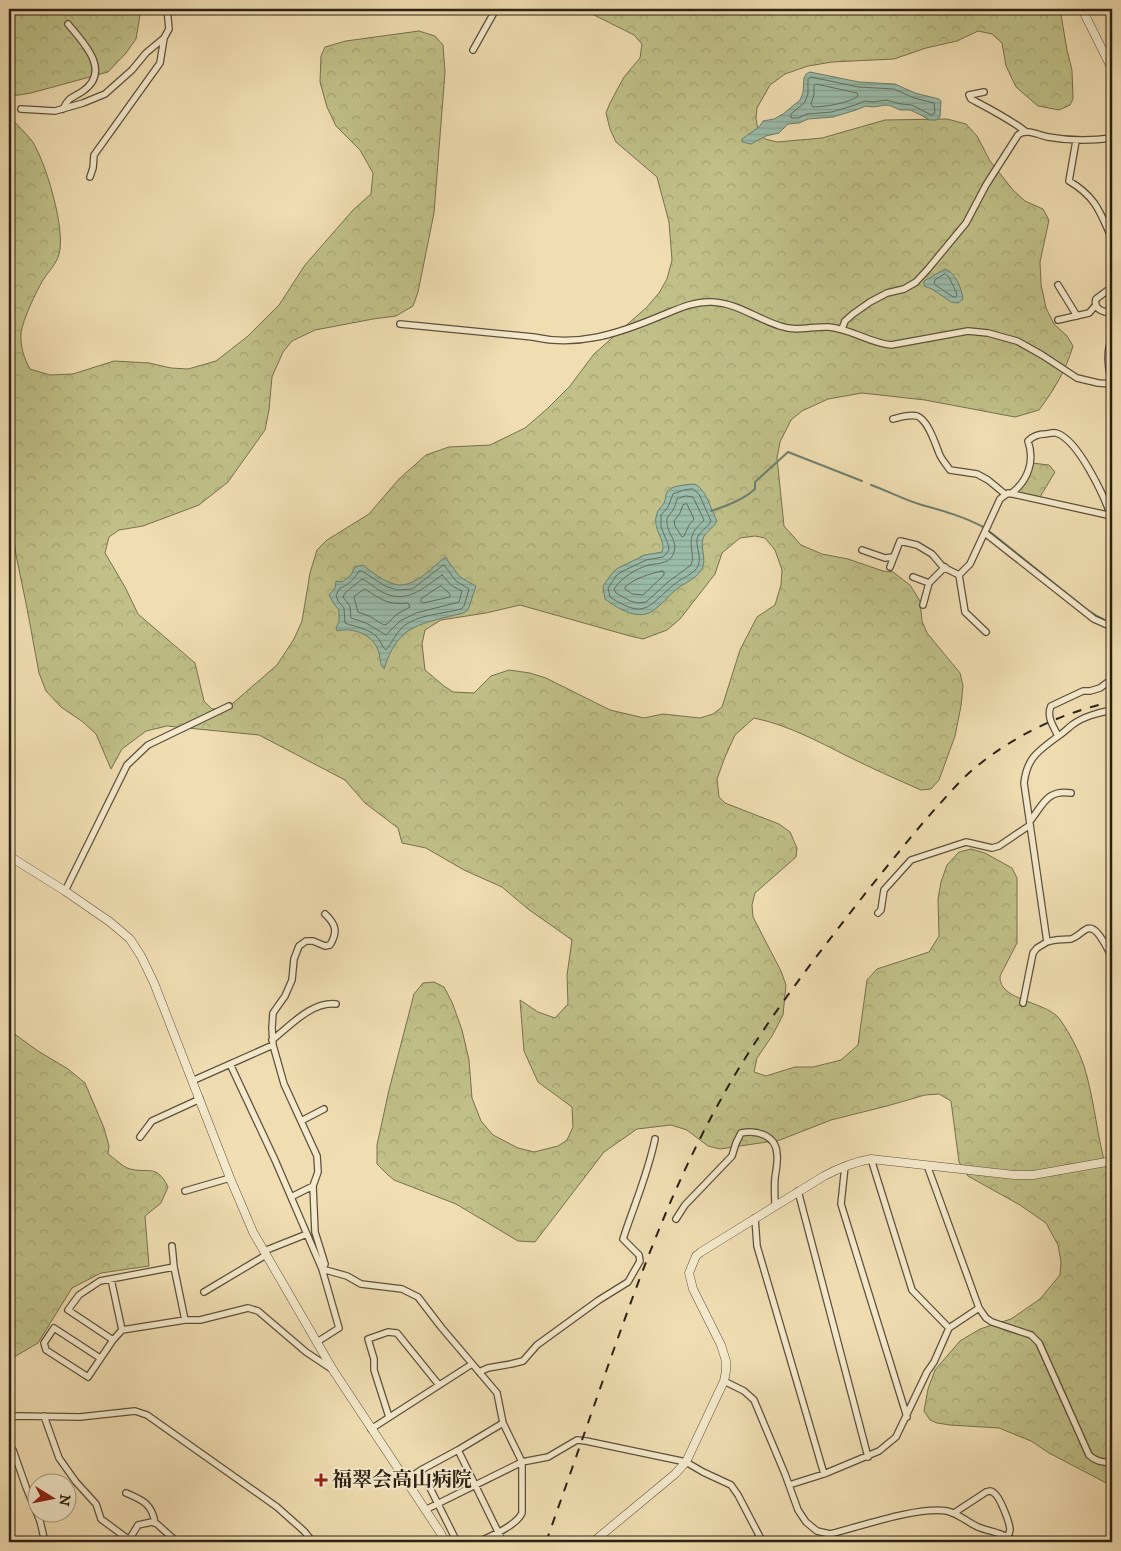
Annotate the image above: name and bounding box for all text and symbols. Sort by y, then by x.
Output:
place label: 福翠会高山病院 [332,1468,472,1493]
marker: 福翠会高山病院 [314,1473,328,1487]
north arrow [28,1474,78,1524]
text: N [54,1493,74,1508]

